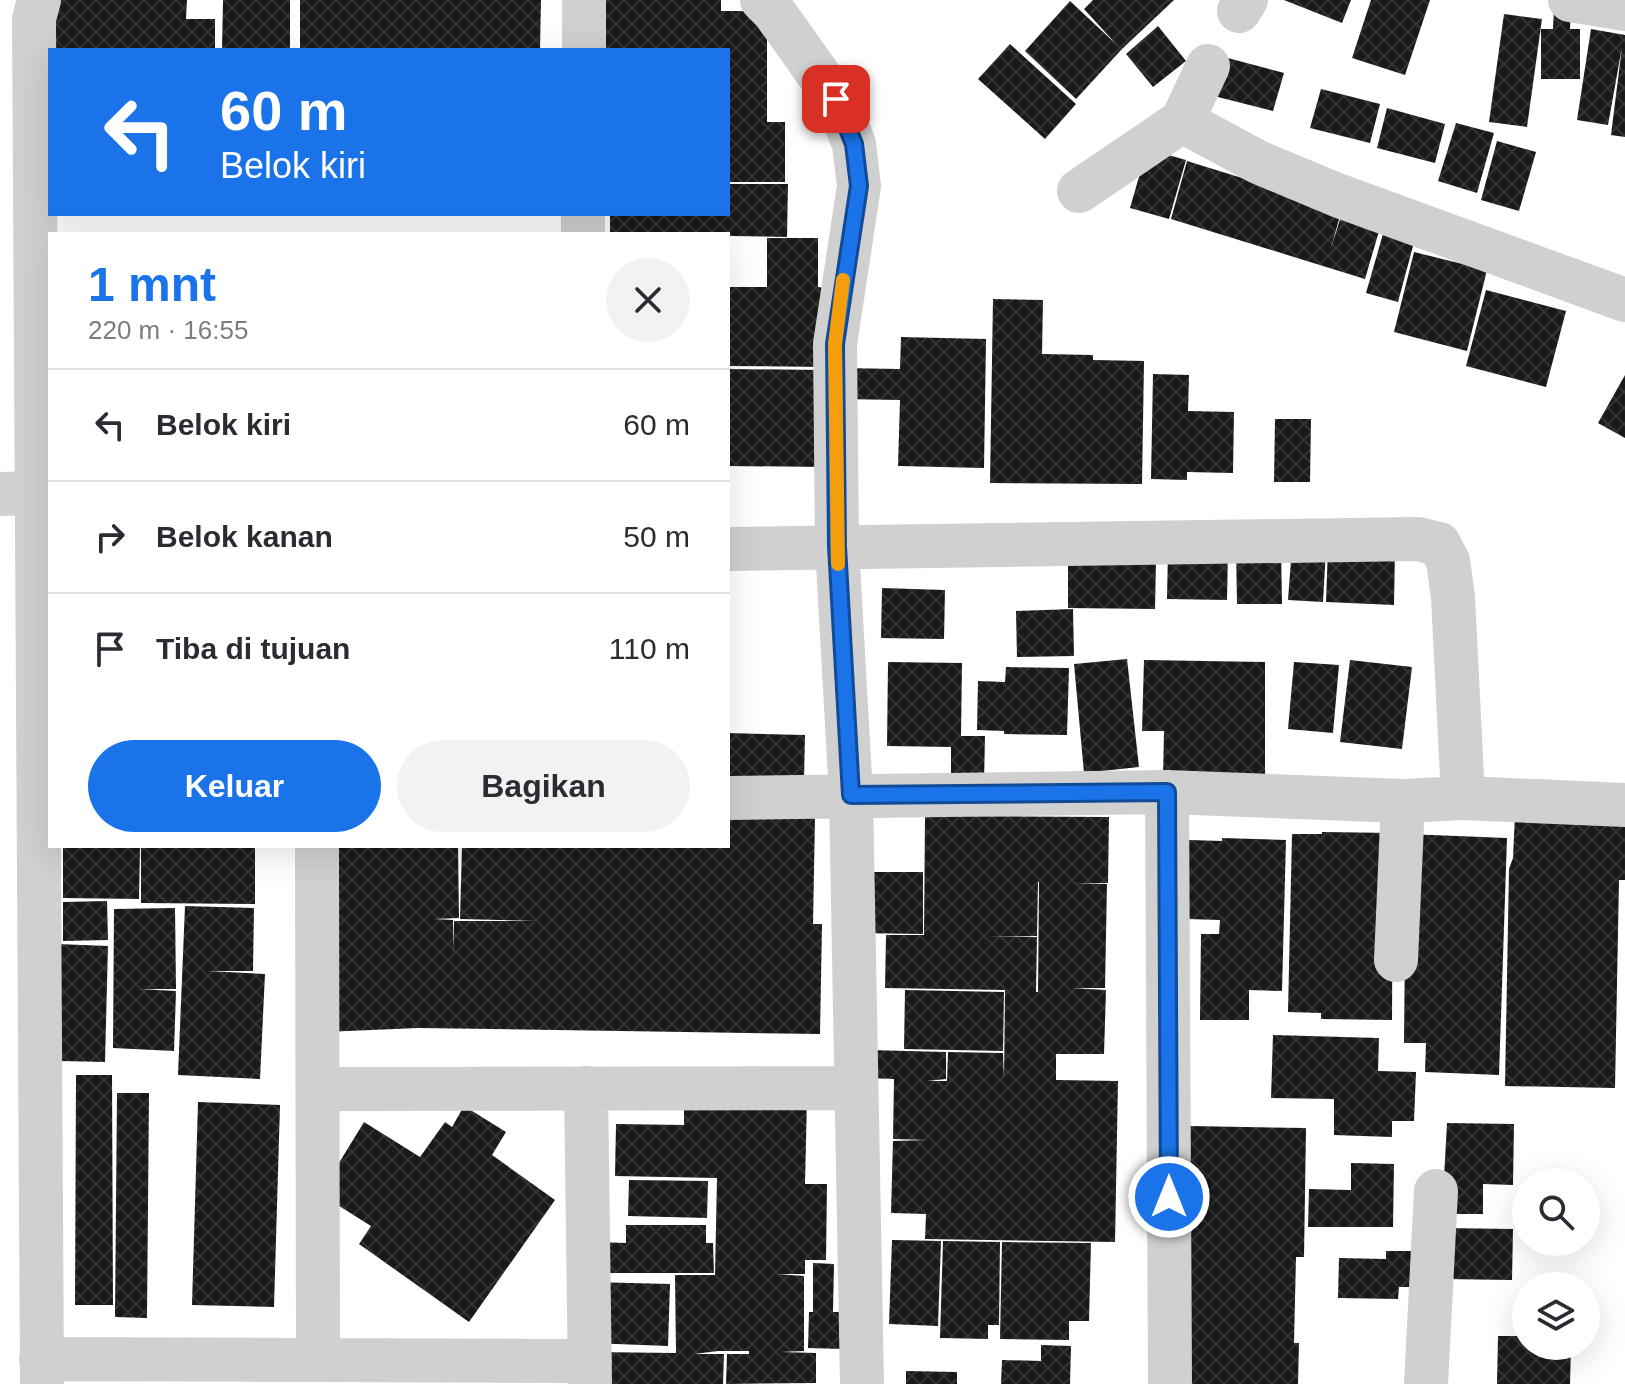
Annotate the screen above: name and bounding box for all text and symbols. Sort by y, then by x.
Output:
pin [802,65,870,133]
icon: arrive [814,77,858,121]
text: 60 m [220,79,348,142]
icon: left [88,80,192,184]
text: Belok kiri [220,145,366,186]
text: 1 mnt [88,258,216,311]
button: close [606,258,690,342]
text: 220 m · 16:55 [88,315,248,345]
icon: left [88,403,132,447]
text: Belok kiri [156,408,291,441]
text: 60 m [623,408,690,441]
icon: right [88,515,132,559]
text: Belok kanan [156,520,333,553]
text: 50 m [623,520,690,553]
icon: arrive [88,627,132,671]
text: Tiba di tujuan [156,632,350,665]
text: 110 m [609,632,690,665]
button: Keluar [88,740,381,832]
button: Bagikan [397,740,690,832]
position arrow [1127,1155,1211,1239]
map controls [1512,1168,1600,1360]
button: search [1512,1168,1600,1256]
button: layers [1512,1272,1600,1360]

